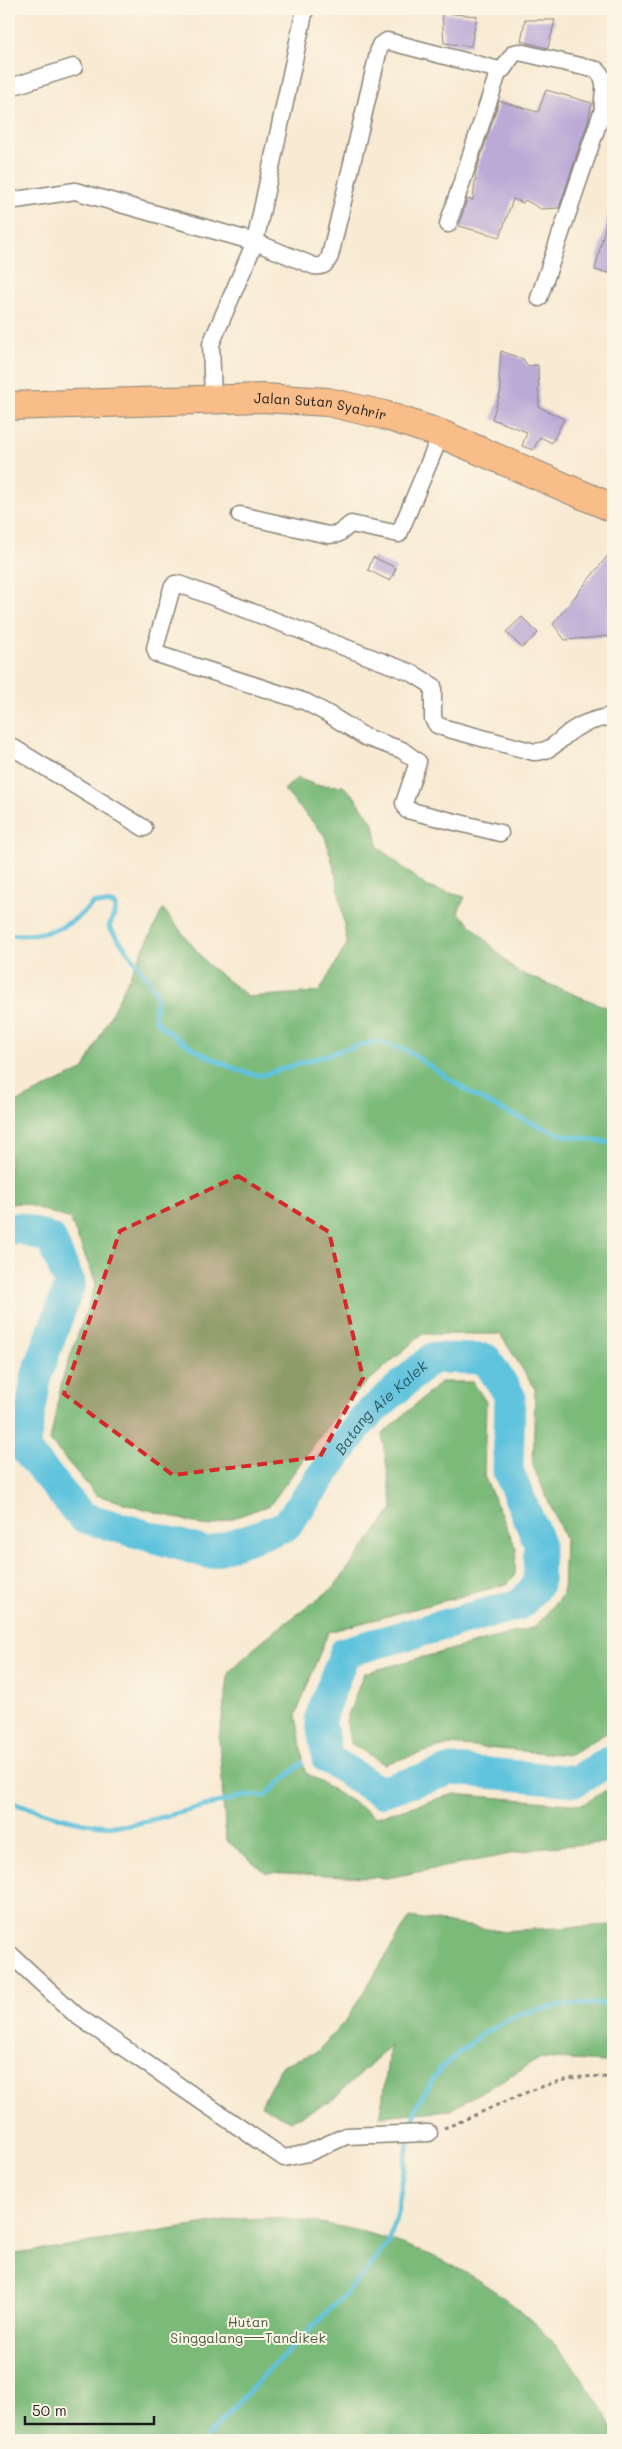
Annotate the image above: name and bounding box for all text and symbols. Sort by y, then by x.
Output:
street label: Jalan Sutan Syahrir [254,388,388,424]
water label: Batang Aie Kalek [330,1355,432,1458]
park label: Hutan Singgalang—Tandikek [170,2312,326,2347]
scale bar [25,2394,154,2426]
text: 50 m [32,2400,67,2420]

